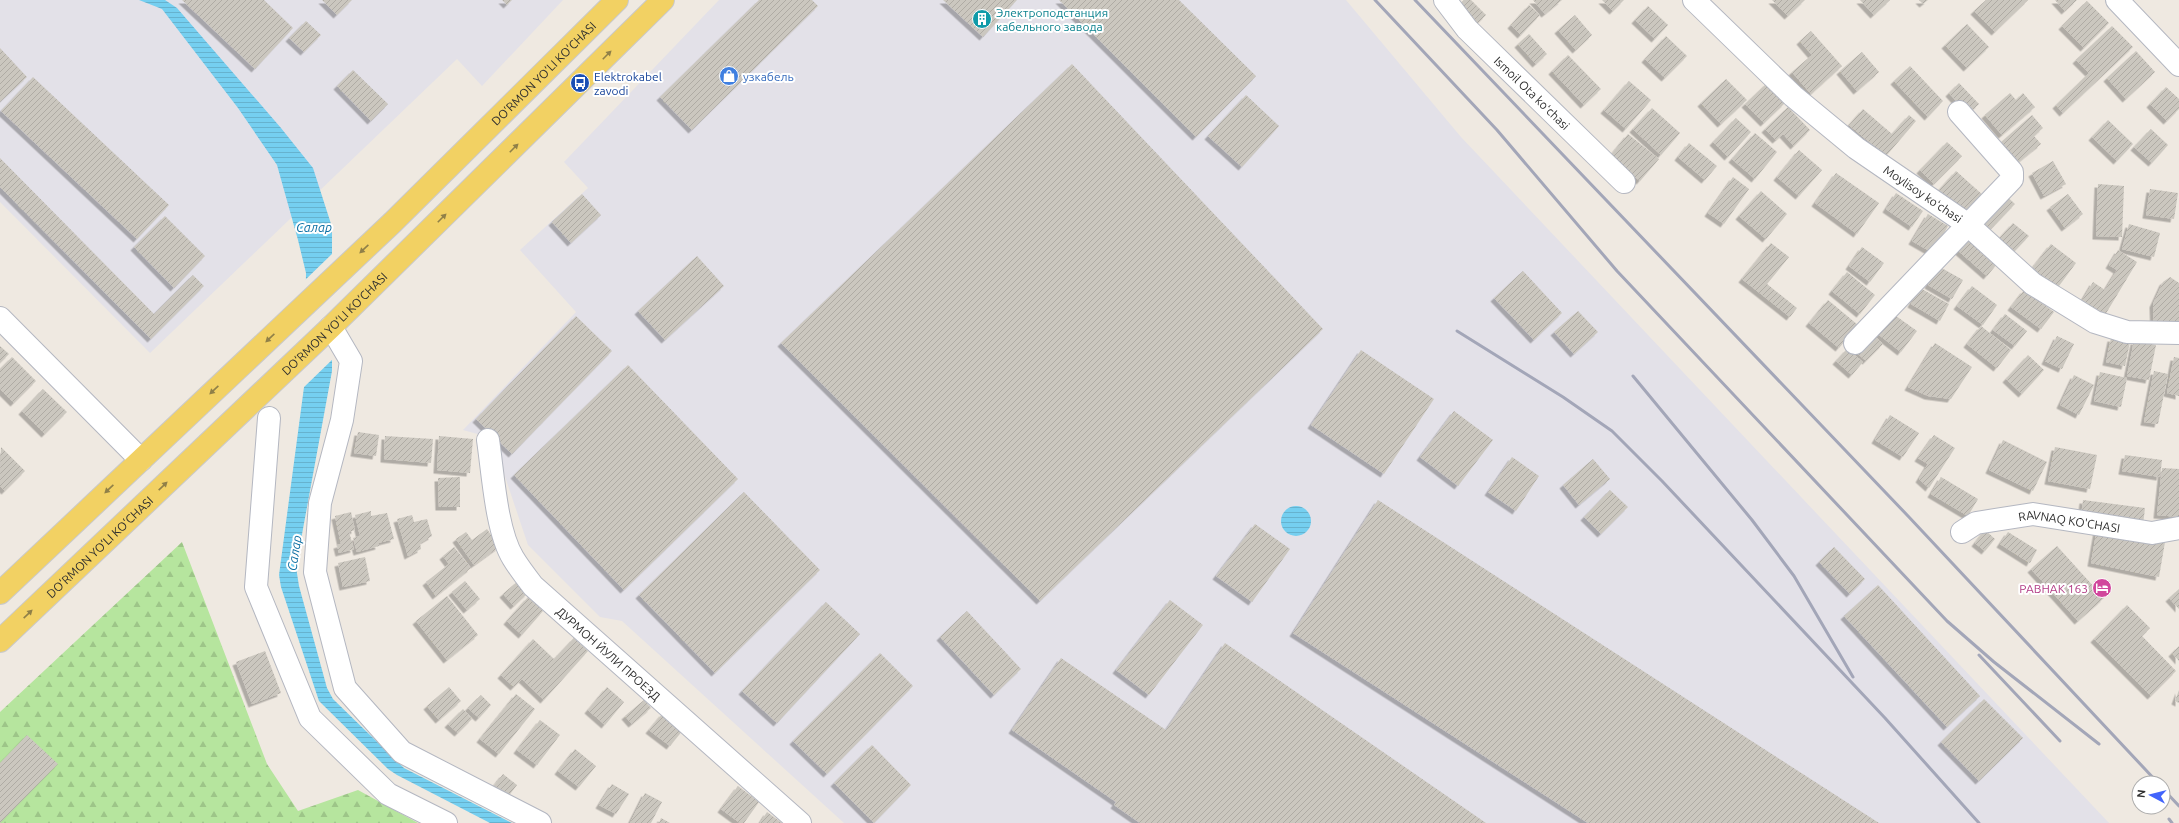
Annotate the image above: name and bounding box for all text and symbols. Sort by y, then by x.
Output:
place label: Электроподстанция кабельного завода [996,6,1108,33]
building icon: Электроподстанция кабельного завода [971,8,993,30]
street label: DO‘RMON YO‘LI KO‘CHASI [489,19,598,127]
one-way arrow [602,50,612,60]
street label: Ismoil Ota koʻchasi [1492,54,1572,132]
shop icon: узкабель [718,65,740,87]
place label: Elektrokabel zavodi [594,70,662,97]
place label: узкабель [743,70,794,83]
bus stop icon: Elektrokabel zavodi [569,72,591,94]
one-way arrow [509,143,519,153]
street label: Moylisoy koʻchasi [1881,163,1965,225]
one-way arrow [437,213,447,223]
water label: Салар [296,220,332,234]
one-way arrow [359,244,369,253]
street label: DO‘RMON YO‘LI KO‘CHASI [279,269,389,377]
one-way arrow [264,333,275,342]
one-way arrow [209,385,219,395]
one-way arrow [158,481,168,491]
one-way arrow [105,484,114,493]
street label: DO‘RMON YO‘LI KO‘CHASI [44,493,155,600]
street label: RAVNAQ KO'CHASI [2017,507,2121,534]
water label: Салар [284,534,304,572]
hotel icon: РАВНАК 163 [2091,577,2113,599]
place label: РАВНАК 163 [2019,582,2088,595]
street label: ДУРМОН ЙУЛИ ПРОЕЗД [554,604,663,703]
one-way arrow [23,609,33,619]
north arrow [2131,775,2171,815]
text: N [2135,789,2148,799]

